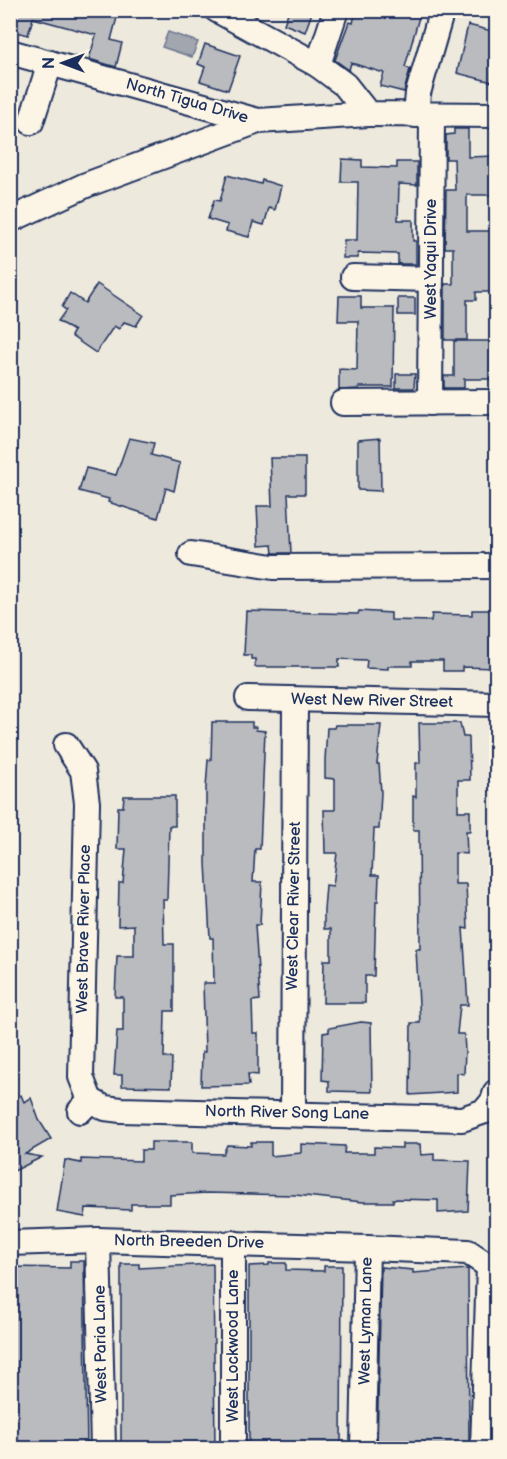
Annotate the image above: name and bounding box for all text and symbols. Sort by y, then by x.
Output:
north arrow [33,33,93,93]
text: N [40,57,59,69]
street label: North Tigua Drive [124,74,251,128]
street label: West Yaqui Drive [422,198,441,319]
street label: West New River Street [291,690,453,712]
street label: West Clear River Street [283,821,305,991]
street label: West Brave River Place [73,844,95,1014]
street label: North River Song Lane [205,1102,370,1124]
street label: North Breeden Drive [114,1231,265,1253]
street label: West Lyman Lane [355,1256,377,1385]
street label: West Lockwood Lane [224,1269,243,1423]
street label: West Paria Lane [90,1284,112,1403]

